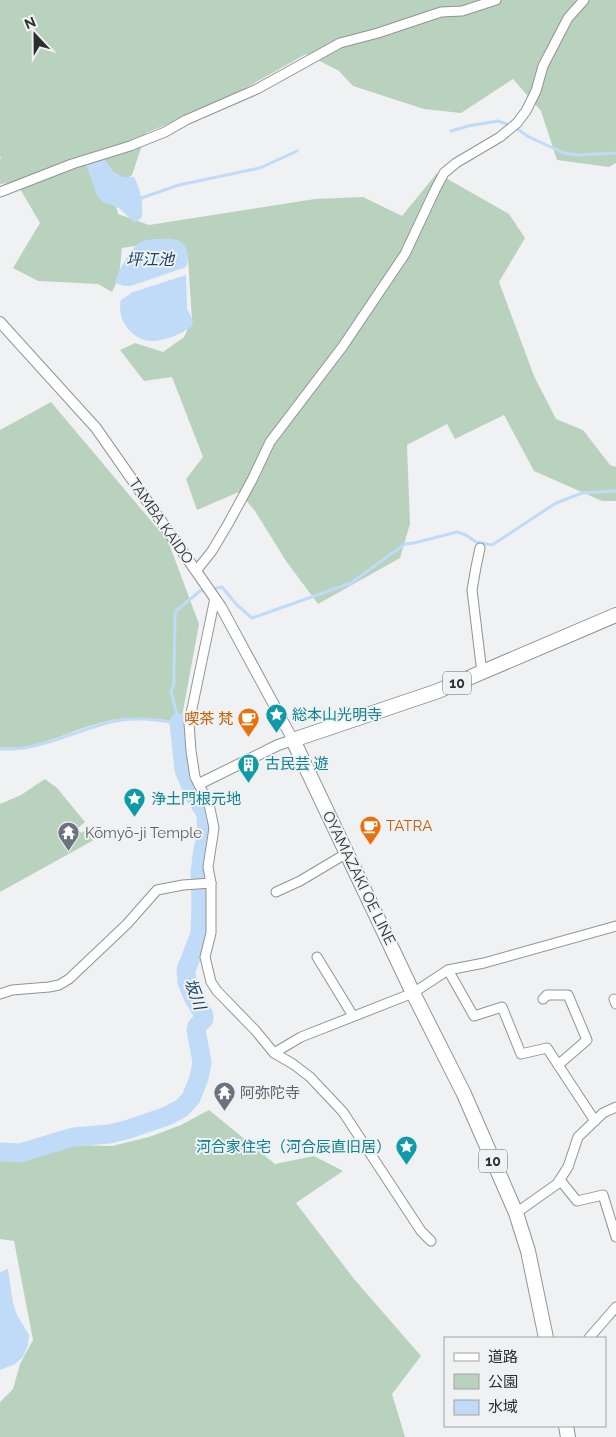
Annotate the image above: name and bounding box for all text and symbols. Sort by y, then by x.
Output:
north arrow [10,10,60,60]
text: N [22,14,38,32]
water label: 坪江池 [126,250,176,269]
street label: TAMBA KAIDO [125,475,197,567]
road number: 10 [443,671,471,694]
place icon: 総本山光明寺 [264,703,288,734]
place label: 総本山光明寺 [292,706,382,724]
cafe icon: 喫茶 梵 [237,707,261,738]
place label: 喫茶 梵 [184,710,233,728]
building icon: 古民芸 遊 [237,752,261,783]
place label: 古民芸 遊 [265,755,329,773]
place icon: 浄土門根元地 [123,787,147,818]
place label: 浄土門根元地 [151,790,241,808]
street label: OYAMAZAKI OE LINE [319,808,399,948]
cafe icon: TATRA [358,814,382,845]
place label: TATRA [386,817,432,835]
temple icon: Kōmyō-ji Temple [57,821,81,852]
place label: Kōmyō-ji Temple [85,824,202,842]
water label: 坂川 [180,976,210,1014]
temple icon: 阿弥陀寺 [212,1081,236,1112]
place label: 阿弥陀寺 [240,1084,300,1102]
place icon: 河合家住宅（河合辰直旧居） [395,1135,419,1166]
place label: 河合家住宅（河合辰直旧居） [196,1138,391,1156]
road number: 10 [479,1150,507,1172]
legend [444,1337,606,1427]
text: 道路 [488,1348,518,1366]
text: 公園 [488,1373,518,1391]
text: 水域 [488,1398,518,1416]

